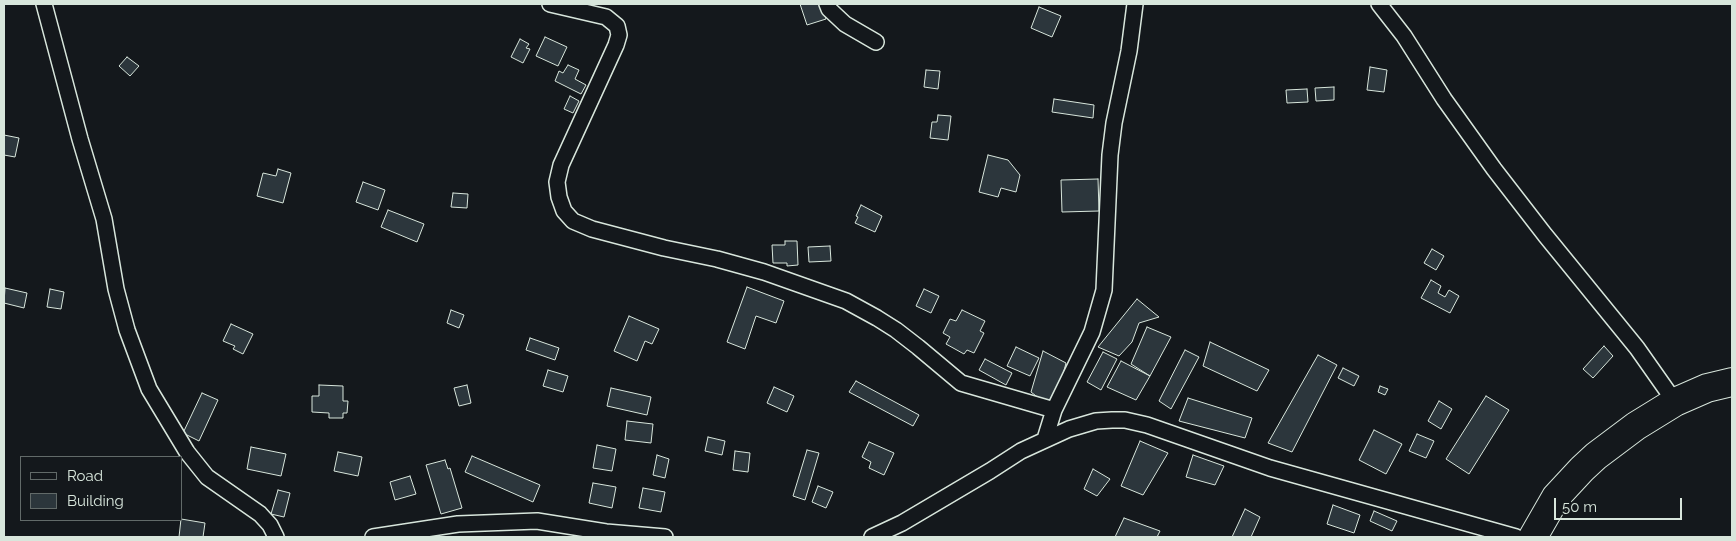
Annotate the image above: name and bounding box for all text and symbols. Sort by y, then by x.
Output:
legend [20,456,182,521]
text: Road [67,467,103,485]
scale bar [1556,488,1684,520]
text: Building [67,492,124,510]
text: 50 m [1562,498,1597,516]

